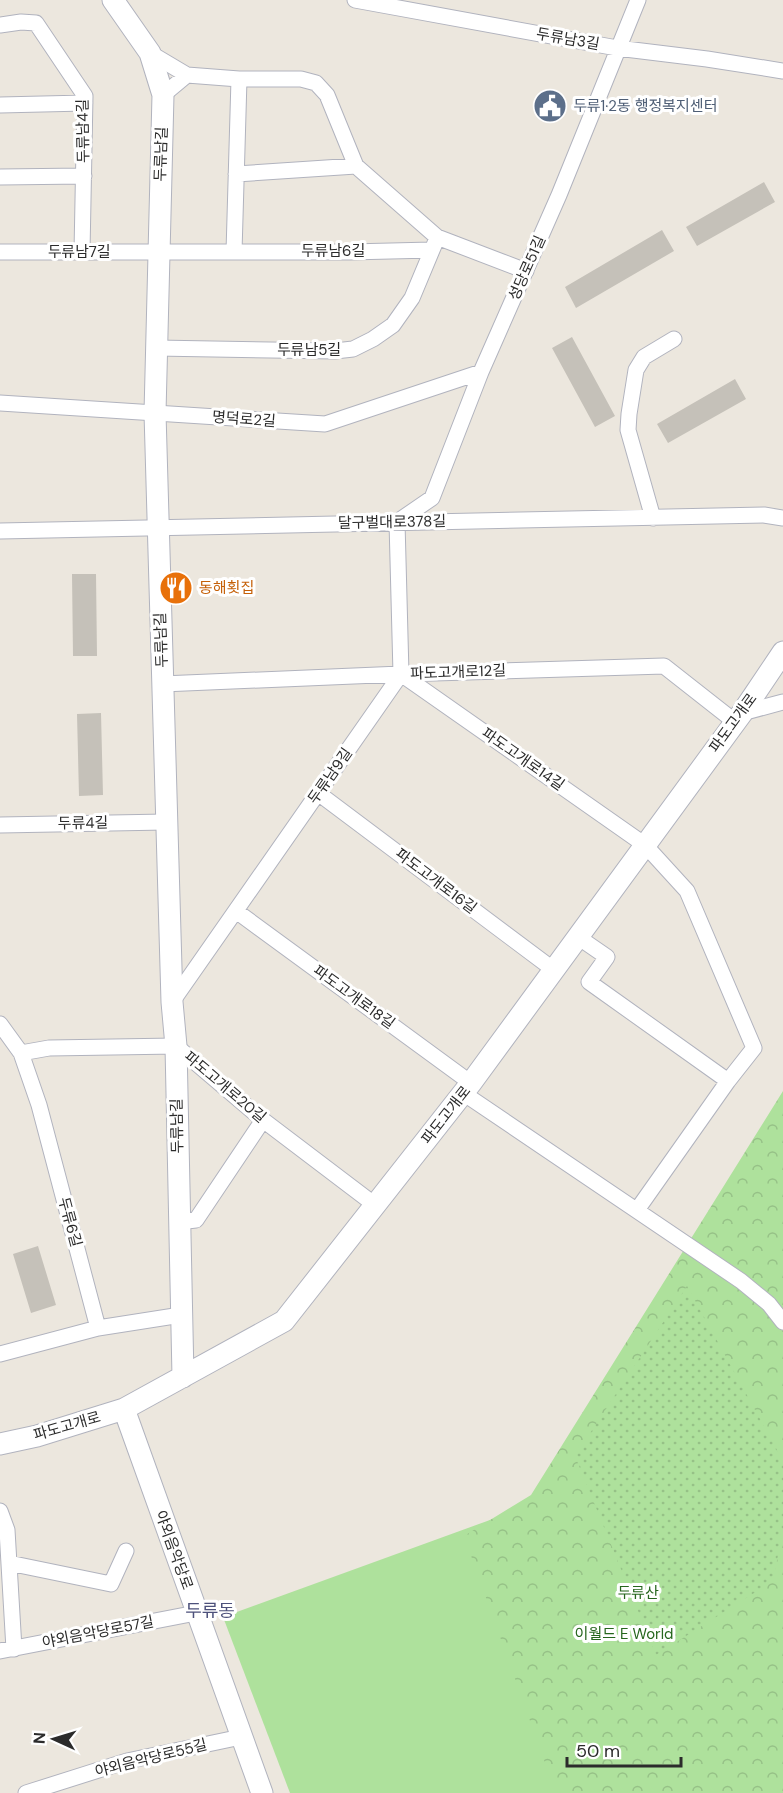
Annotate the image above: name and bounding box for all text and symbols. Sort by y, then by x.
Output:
street label: 두류남3길 [535,24,601,54]
public building icon: 두류1·2동 행정복지센터 [532,88,568,124]
place label: 두류1·2동 행정복지센터 [573,96,717,116]
street label: 두류남4길 [72,99,94,163]
street label: 두류남길 [150,126,172,182]
street label: 성당로51길 [504,232,550,304]
street label: 두류남6길 [301,241,365,261]
street label: 두류남7길 [47,242,111,262]
street label: 두류남5길 [277,340,341,360]
street label: 명덕로2길 [211,407,277,431]
street label: 달구벌대로378길 [338,511,446,533]
restaurant icon: 동해횟집 [158,570,194,606]
place label: 동해횟집 [199,578,254,598]
street label: 두류남길 [150,612,172,668]
street label: 파도고개로12길 [410,660,506,684]
street label: 파도고개로 [705,689,761,757]
street label: 파도고개로14길 [478,723,568,795]
street label: 두류남9길 [303,744,357,808]
street label: 두류4길 [58,813,108,833]
street label: 파도고개로16길 [391,844,481,918]
street label: 파도고개로18길 [309,961,399,1033]
street label: 파도고개로20길 [180,1047,270,1127]
street label: 파도고개로 [417,1082,475,1148]
street label: 두류남길 [167,1098,187,1154]
street label: 두류6길 [54,1195,86,1249]
street label: 파도고개로 [31,1407,103,1445]
street label: 야외음악당로 [150,1508,198,1592]
park label: 두류산 [617,1583,659,1603]
district label: 두류동 [185,1599,235,1623]
street label: 야외음악당로57길 [40,1611,156,1653]
park label: 이월드 E World [575,1624,673,1644]
north arrow [24,1709,84,1769]
scale bar [567,1730,681,1768]
text: N [29,1731,50,1745]
street label: 야외음악당로55길 [93,1734,209,1782]
text: 50 m [576,1739,620,1763]

